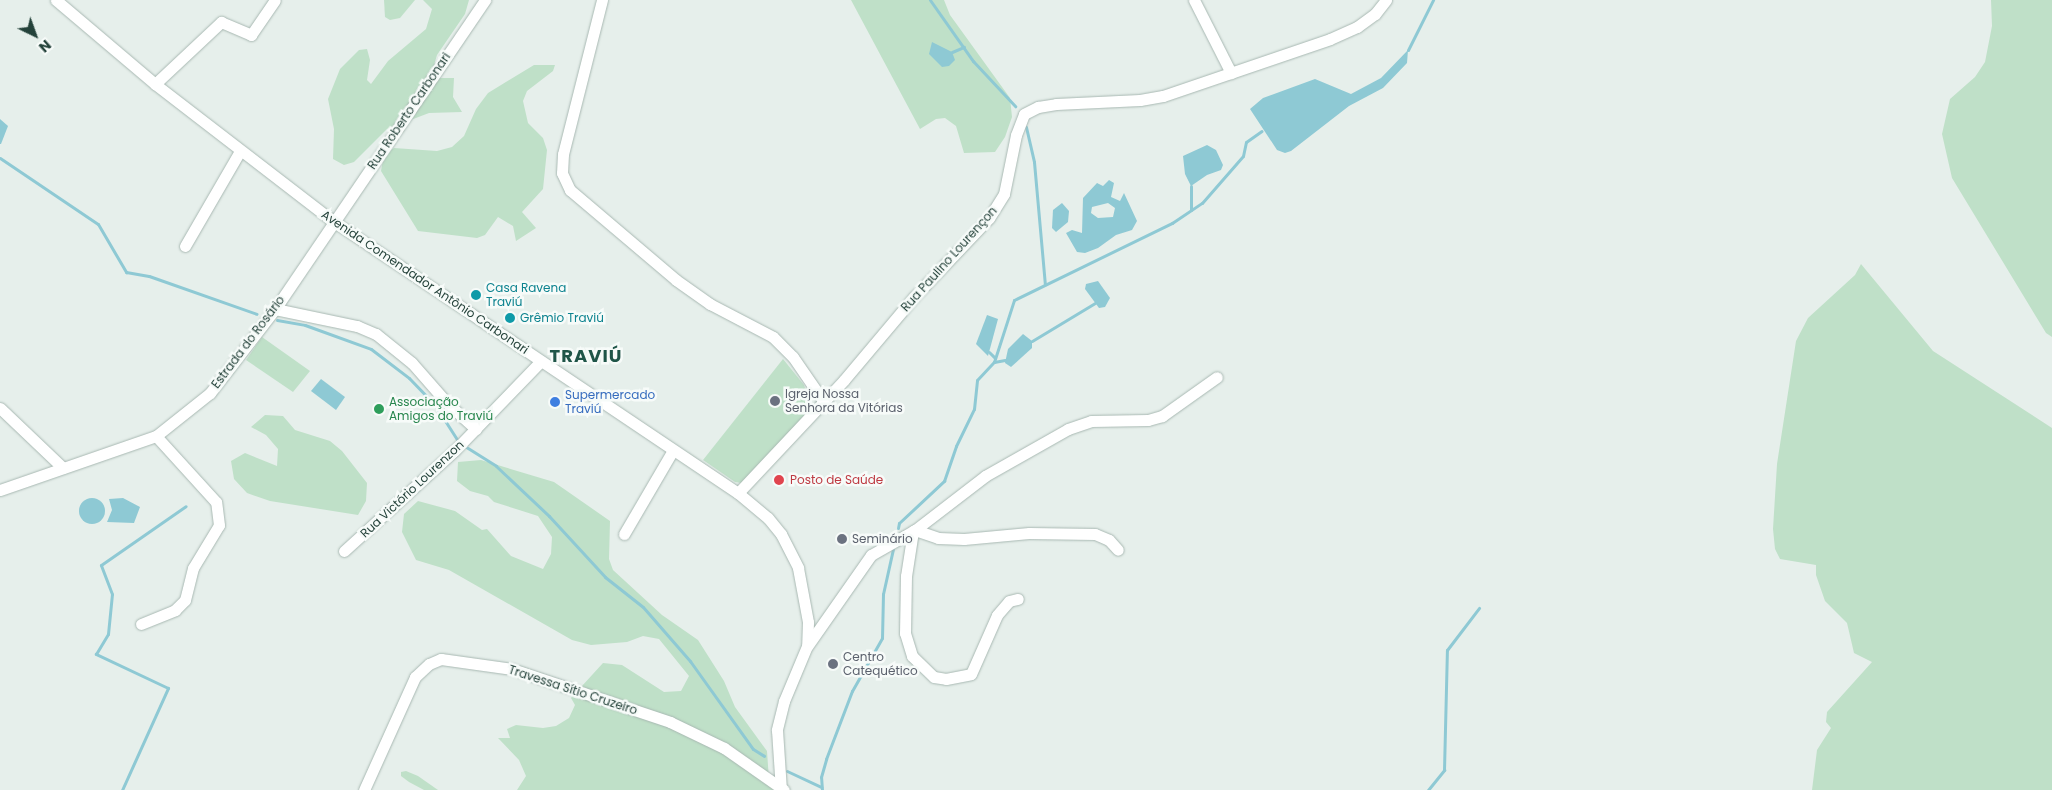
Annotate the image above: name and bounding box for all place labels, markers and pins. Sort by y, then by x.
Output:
place label: Casa Ravena Traviú [486,281,566,309]
marker: Casa Ravena Traviú [470,289,482,301]
place label: Grêmio Traviú [520,311,604,325]
marker: Grêmio Traviú [504,312,516,324]
place label: Igreja Nossa Senhora da Vitórias [785,387,903,415]
place label: Supermercado Traviú [565,388,655,416]
place label: Associação Amigos do Traviú [389,395,493,423]
marker: Igreja Nossa Senhora da Vitórias [769,395,781,407]
marker: Supermercado Traviú [549,396,561,408]
marker: Associação Amigos do Traviú [373,403,385,415]
marker: Posto de Saúde [772,473,786,487]
place label: Posto de Saúde [790,473,883,487]
place label: Seminário [852,532,913,546]
marker: Seminário [836,533,848,545]
place label: Centro Catequético [843,650,918,678]
marker: Centro Catequético [827,658,839,670]

